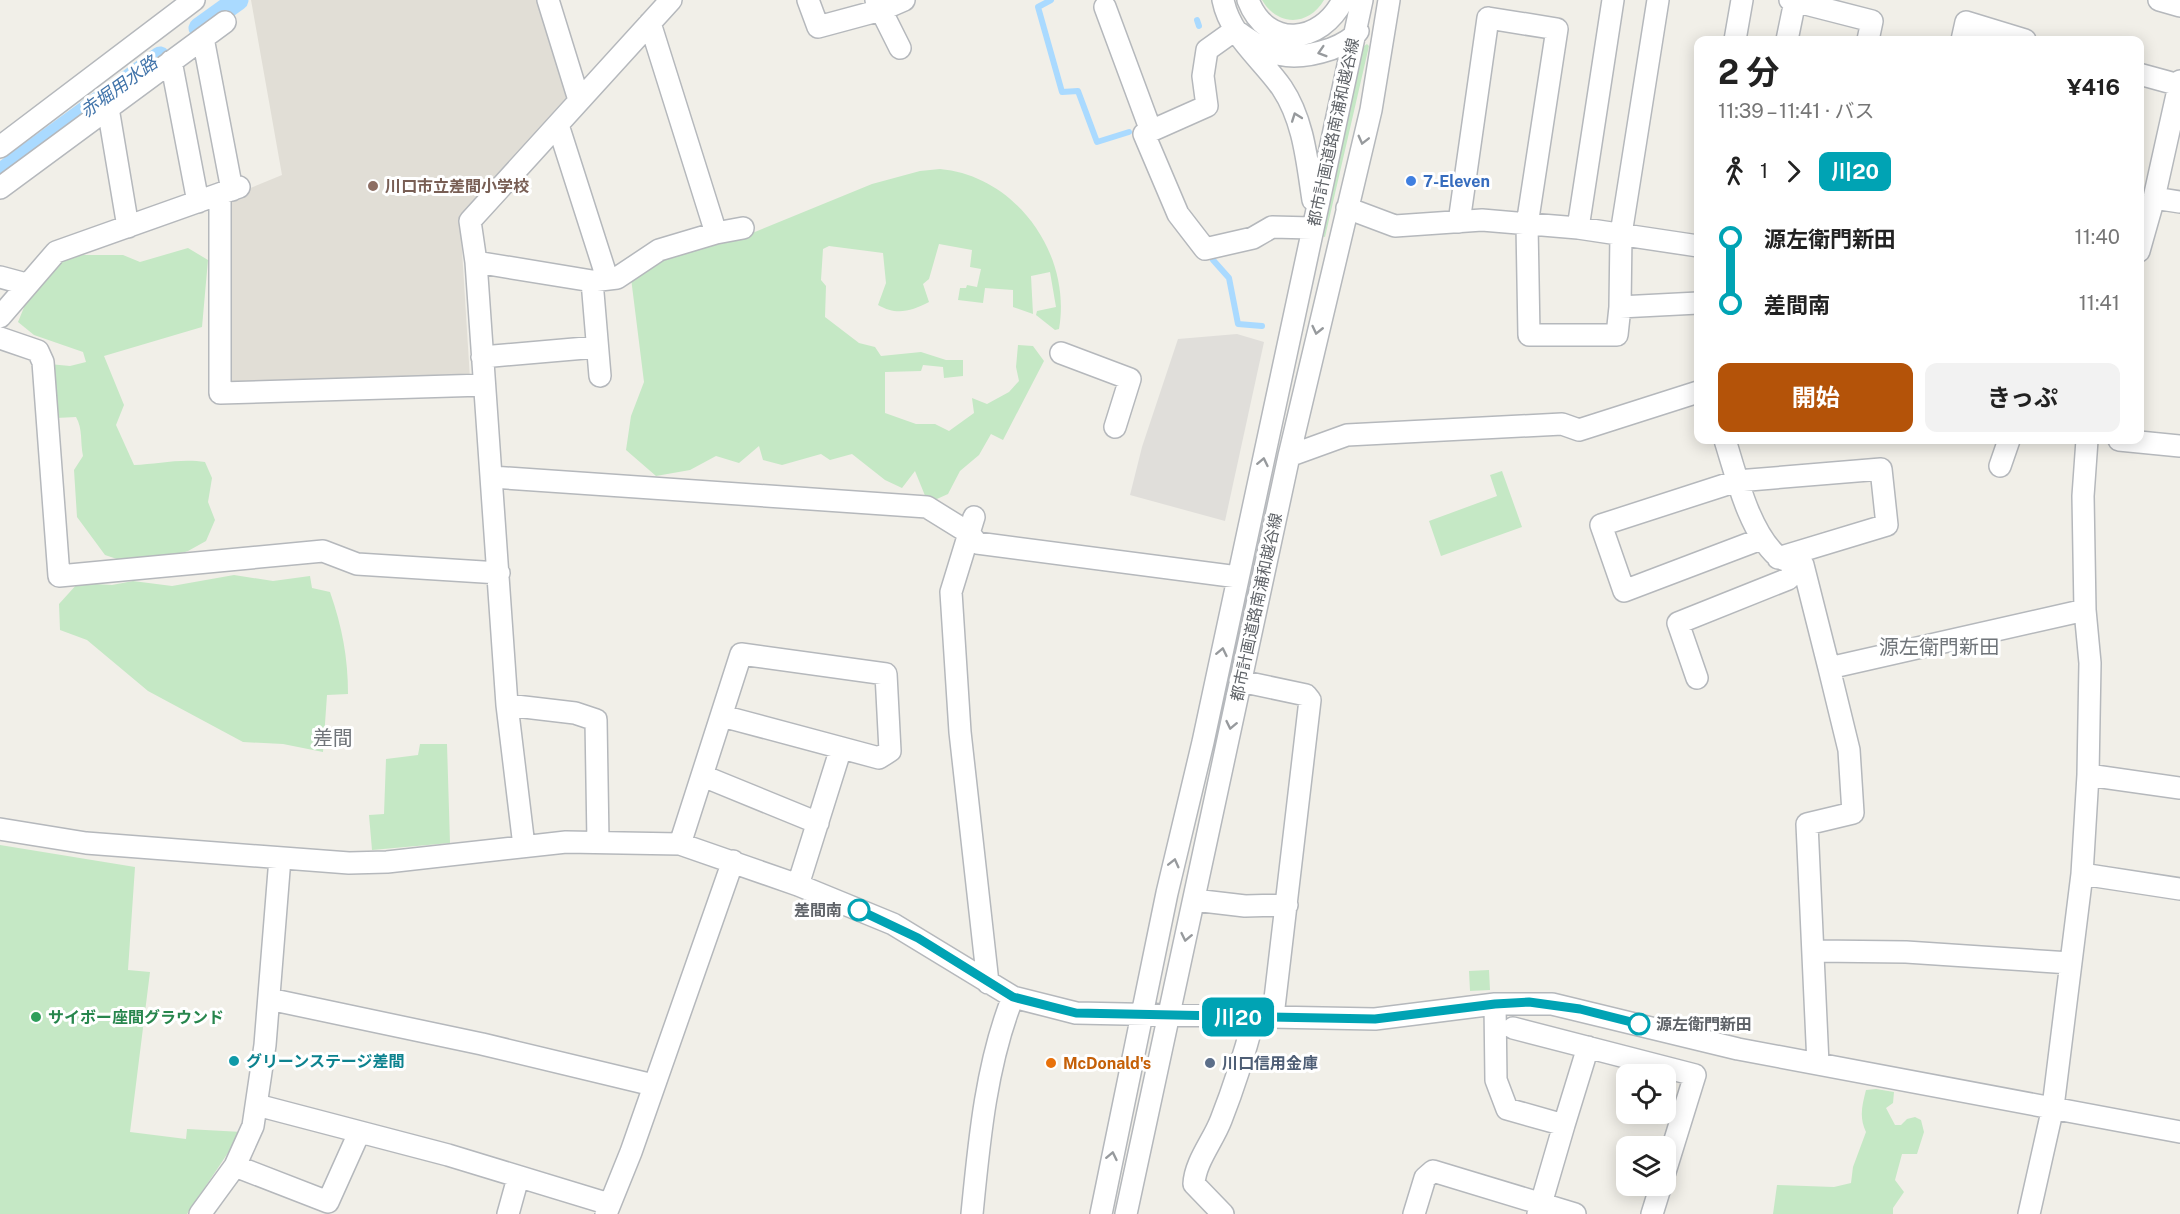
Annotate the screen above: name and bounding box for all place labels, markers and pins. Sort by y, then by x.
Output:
place label: 7-Eleven [1423,172,1490,191]
marker: 7-Eleven [1404,174,1418,188]
place label: 川口市立差間小学校 [385,177,529,196]
marker: 川口市立差間小学校 [366,179,380,193]
marker: 差間南 [848,899,870,921]
place label: 差間南 [794,901,842,920]
place label: サイボー座間グラウンド [48,1008,224,1027]
marker: サイボー座間グラウンド [29,1010,43,1024]
marker: 源左衛門新田 [1628,1013,1650,1035]
place label: 源左衛門新田 [1656,1015,1752,1034]
place label: グリーンステージ差間 [246,1052,405,1071]
marker: グリーンステージ差間 [227,1054,241,1068]
place label: McDonald's [1063,1054,1151,1073]
place label: 川口信用金庫 [1222,1054,1318,1073]
marker: McDonald's [1044,1056,1058,1070]
marker: 川口信用金庫 [1203,1056,1217,1070]

